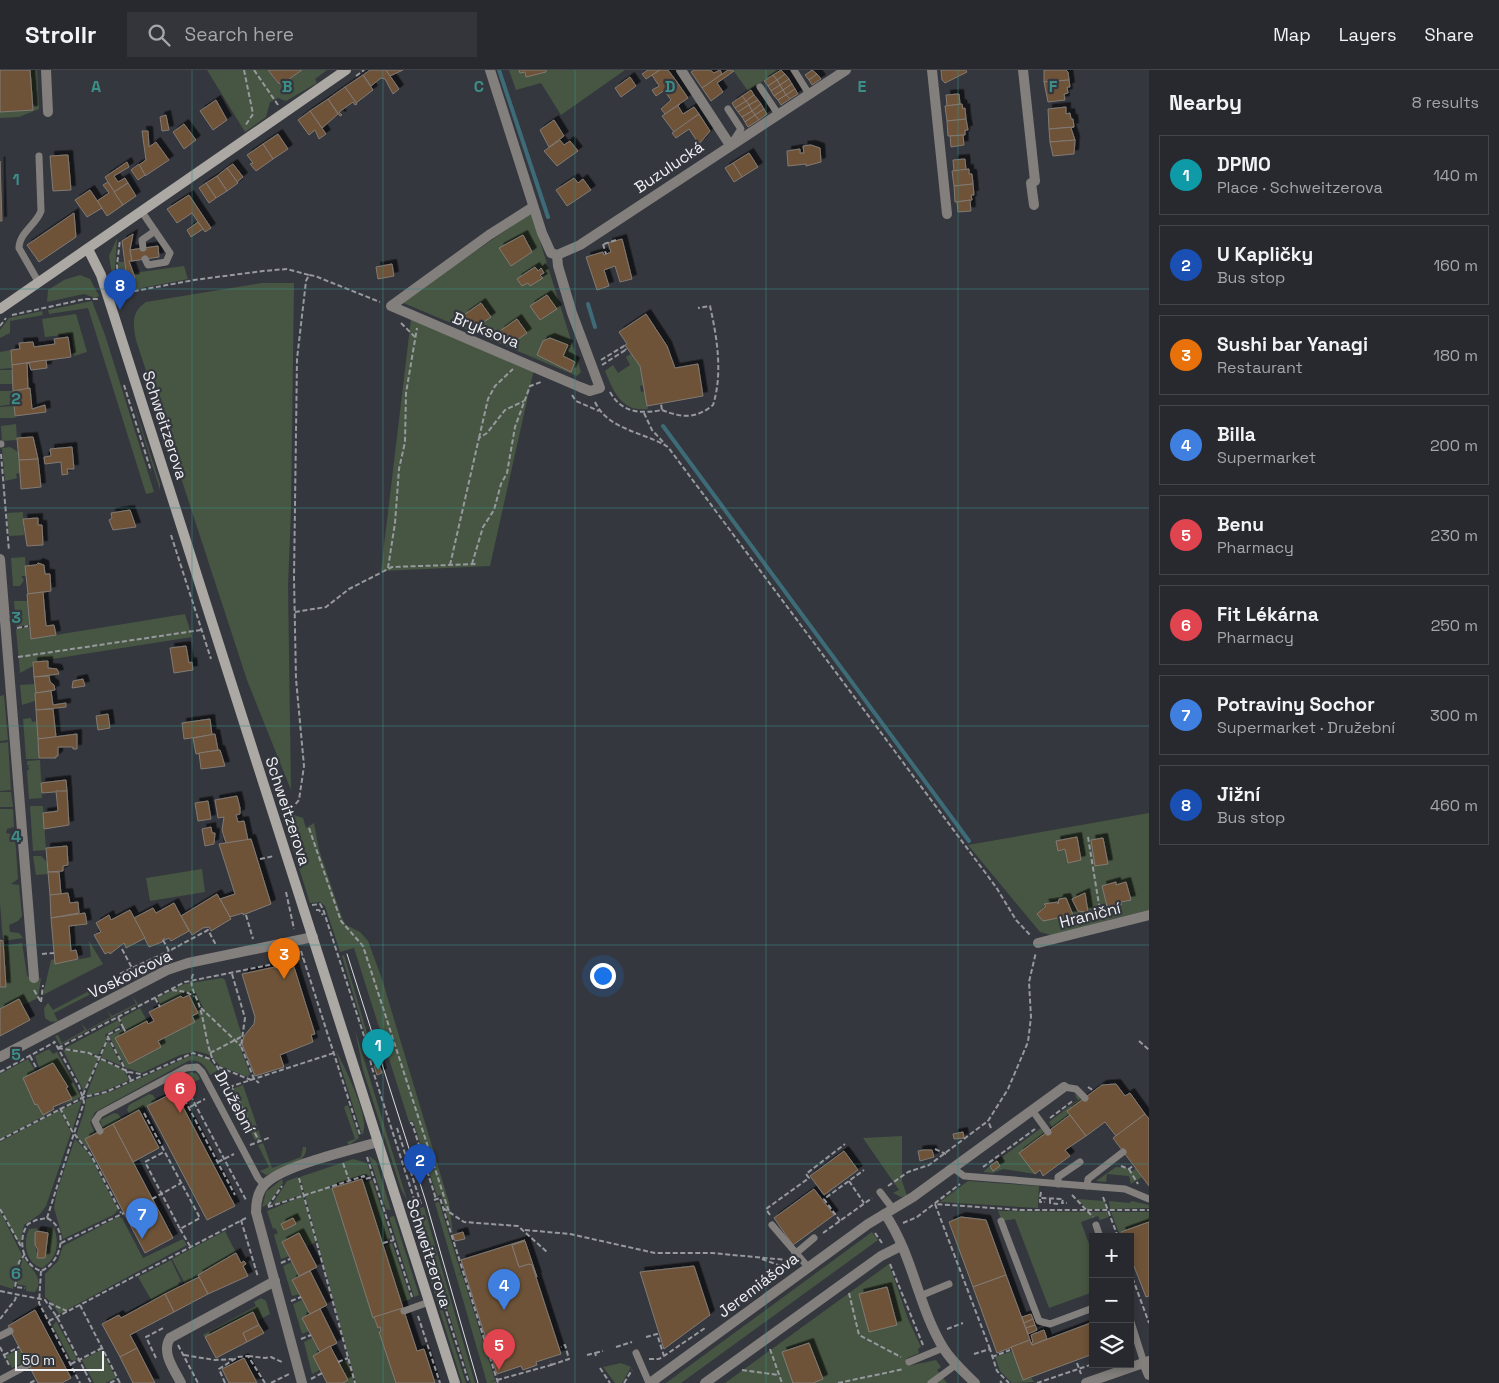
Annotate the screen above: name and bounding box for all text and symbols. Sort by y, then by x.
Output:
search box [127,12,477,57]
text: Strollr [25,19,97,50]
icon: search [145,21,173,49]
text: Search here [185,22,294,47]
text: Map [1273,23,1311,46]
text: Layers [1339,23,1396,46]
text: Share [1424,23,1474,46]
text: A [91,76,101,97]
text: B [282,76,292,97]
text: C [474,76,484,97]
text: D [665,76,675,97]
text: E [858,76,867,97]
text: F [1049,76,1058,97]
text: Nearby [1169,89,1242,116]
text: 8 results [1412,92,1479,113]
street label: Buzulucká [630,136,708,198]
text: DPMO [1217,152,1271,177]
text: 1 [1182,165,1190,186]
text: 140 m [1433,165,1478,186]
text: 1 [12,169,20,190]
text: Place · Schweitzerova [1217,177,1383,198]
text: U Kapličky [1217,242,1313,267]
text: 2 [1181,255,1191,276]
text: 160 m [1433,255,1478,276]
text: Bus stop [1217,267,1285,288]
pin: 8 [104,269,136,310]
street label: Bryksova [449,307,523,353]
text: Sushi bar Yanagi [1217,332,1368,357]
text: 3 [1181,345,1191,366]
text: 180 m [1433,345,1478,366]
text: Restaurant [1217,357,1303,378]
street label: Schweitzerova [138,368,192,482]
text: 2 [11,388,21,409]
text: Billa [1217,422,1256,447]
text: 4 [1181,435,1191,456]
text: 200 m [1430,435,1478,456]
text: Supermarket [1217,447,1316,468]
text: Benu [1217,512,1264,537]
text: 5 [1181,525,1191,546]
text: 230 m [1431,525,1478,546]
text: Pharmacy [1217,537,1294,558]
text: Fit Lékárna [1217,602,1319,627]
text: 3 [11,607,21,628]
text: 6 [1181,615,1191,636]
text: 250 m [1431,615,1478,636]
text: Pharmacy [1217,627,1294,648]
text: Potraviny Sochor [1217,692,1375,717]
text: 7 [1182,705,1190,726]
text: 300 m [1430,705,1478,726]
text: Supermarket · Družební [1217,717,1395,738]
street label: Schweitzerova [261,754,315,868]
text: Jižní [1217,782,1260,807]
text: 8 [1181,795,1191,816]
text: 460 m [1430,795,1478,816]
text: Bus stop [1217,807,1285,828]
text: 4 [11,826,21,847]
street label: Hraniční [1057,897,1123,933]
pin: 3 [268,938,300,979]
street label: Voskovcova [85,945,175,1003]
your location [590,963,616,989]
pin: 1 [362,1029,394,1070]
text: 5 [11,1044,21,1065]
street label: Družební [210,1067,260,1137]
pin: 6 [164,1072,196,1113]
pin: 2 [404,1144,436,1185]
street label: Schweitzerova [402,1196,456,1310]
pin: 7 [126,1198,158,1239]
map controls [1089,1233,1134,1368]
button: + [1089,1233,1134,1278]
street label: Jeremiášova [713,1248,803,1322]
text: 6 [11,1263,21,1284]
pin: 4 [488,1269,520,1310]
button: − [1089,1278,1134,1323]
button: layers [1089,1323,1134,1368]
pin: 5 [483,1329,515,1370]
scale bar [15,1348,104,1371]
text: 50 m [22,1351,55,1369]

